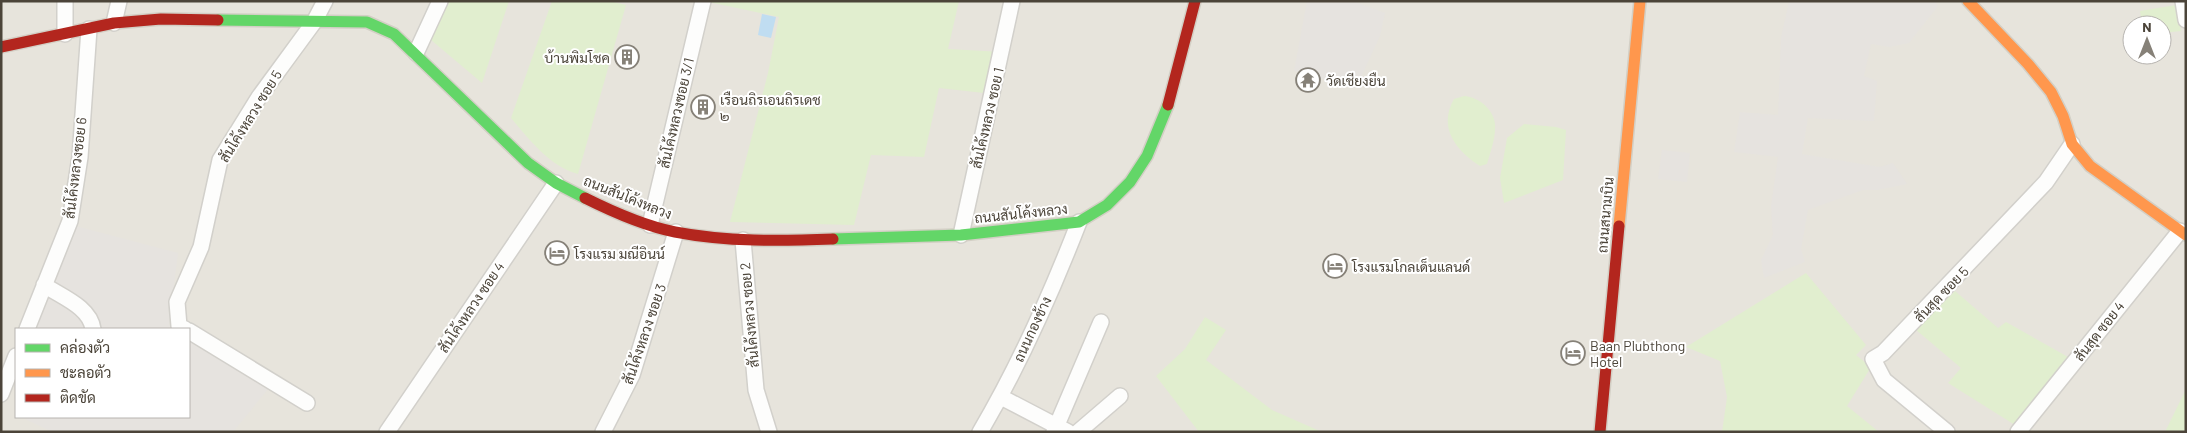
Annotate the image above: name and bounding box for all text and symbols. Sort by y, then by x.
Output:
north arrow [2122,15,2172,65]
text: N [2142,18,2152,35]
building icon: บ้านพิมโชค [614,44,640,70]
place label: บ้านพิมโชค [544,49,610,66]
street label: สันโค้งหลวงซอย 3/1 [655,56,697,170]
street label: สันโค้งหลวง ซอย 1 [967,66,1007,170]
street label: สันโค้งหลวง ซอย 5 [215,67,285,165]
temple icon: วัดเชียงยืน [1295,67,1321,93]
place label: วัดเชียงยืน [1326,72,1386,89]
place label: เรือนถิรเอนถิรเดช ๒ [720,91,821,124]
building icon: เรือนถิรเอนถิรเดช ๒ [690,94,716,120]
street label: สันโค้งหลวงซอย 6 [60,116,90,220]
street label: ถนนสันโค้งหลวง [581,172,675,222]
street label: ถนนสนามบิน [1593,176,1617,254]
street label: ถนนสันโค้งหลวง [974,200,1068,226]
hotel icon: โรงแรม มณีอินน์ [544,240,570,266]
place label: โรงแรม มณีอินน์ [573,245,665,262]
hotel icon: โรงแรมโกลเด็นแลนด์ [1322,253,1348,279]
street label: สันโค้งหลวง ซอย 4 [434,258,508,356]
place label: โรงแรมโกลเด็นแลนด์ [1351,258,1470,275]
street label: สันโค้งหลวง ซอย 2 [736,262,762,368]
street label: สันสุด ซอย 5 [1910,263,1973,327]
street label: สันโค้งหลวง ซอย 3 [619,281,669,387]
street label: ถนนกองช้าง [1009,294,1055,364]
street label: สันสุด ซอย 4 [2070,298,2129,366]
legend [15,328,190,418]
place label: Baan Plubthong Hotel [1590,337,1685,370]
text: คล่องตัว [60,338,110,356]
hotel icon: Baan Plubthong Hotel [1560,340,1586,366]
text: ชะลอตัว [60,363,111,381]
text: ติดขัด [60,388,96,406]

